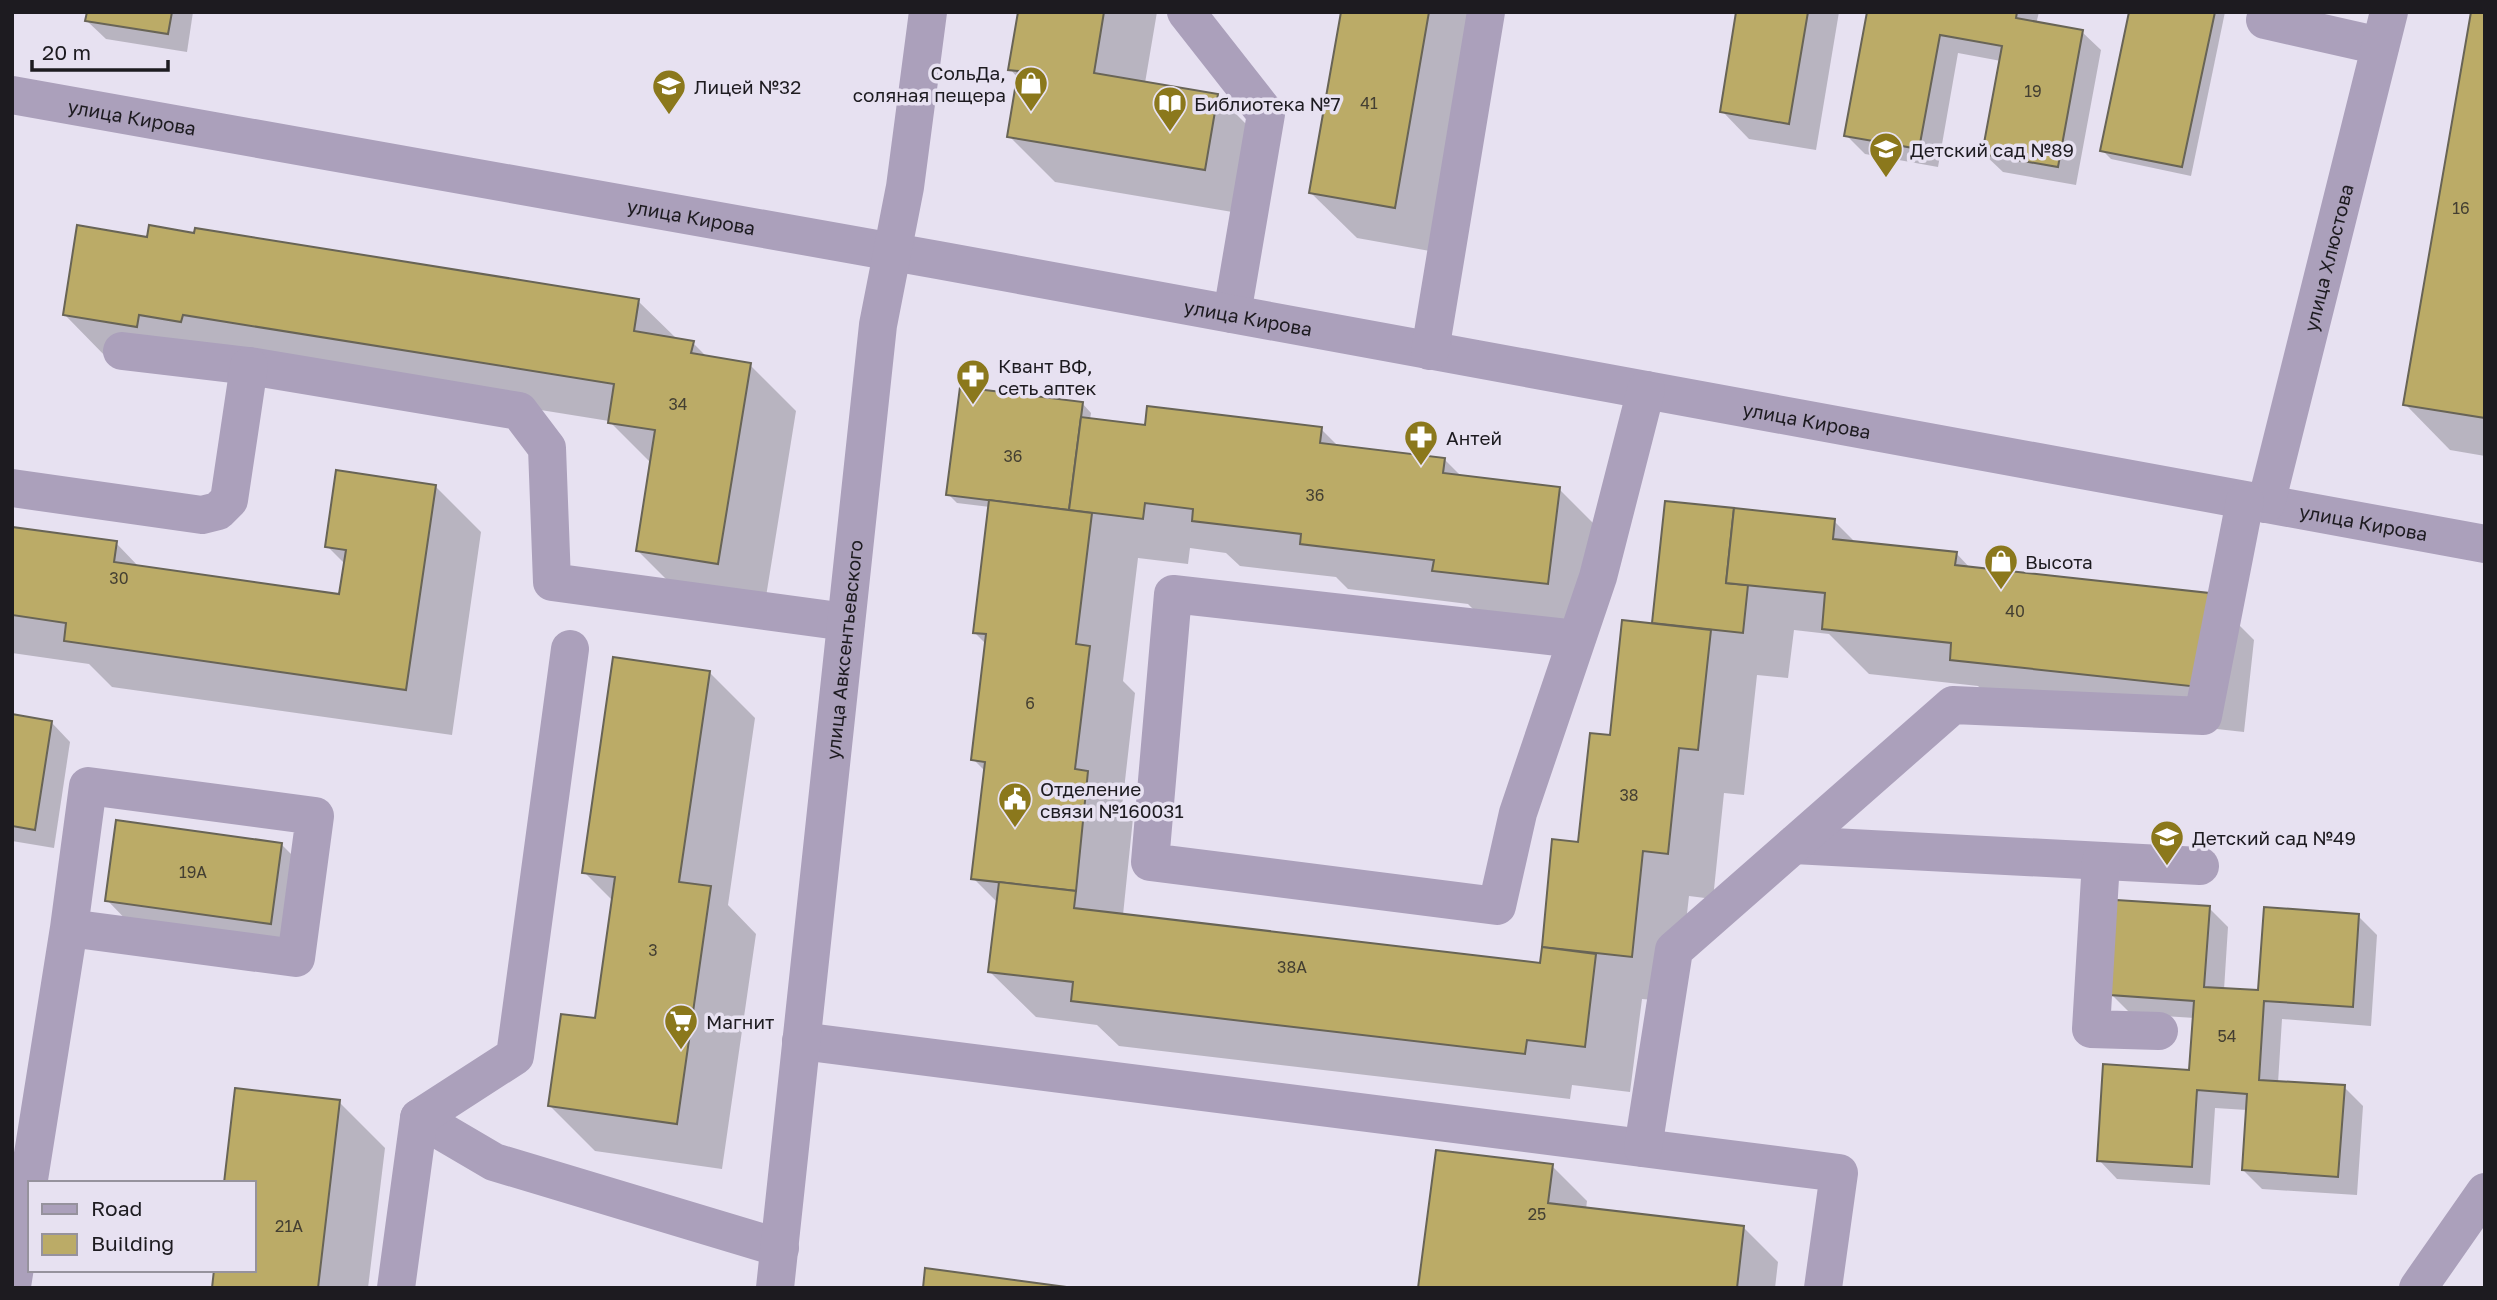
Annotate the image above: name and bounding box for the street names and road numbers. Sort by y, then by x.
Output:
street label: улица Кирова [66,94,198,139]
street label: улица Хлюстова [2298,181,2357,334]
street label: улица Кирова [625,193,757,239]
street label: улица Кирова [1182,294,1314,340]
street label: улица Кирова [1741,396,1873,443]
street label: улица Кирова [2298,499,2430,545]
street label: улица Авксентьевского [820,539,866,761]

